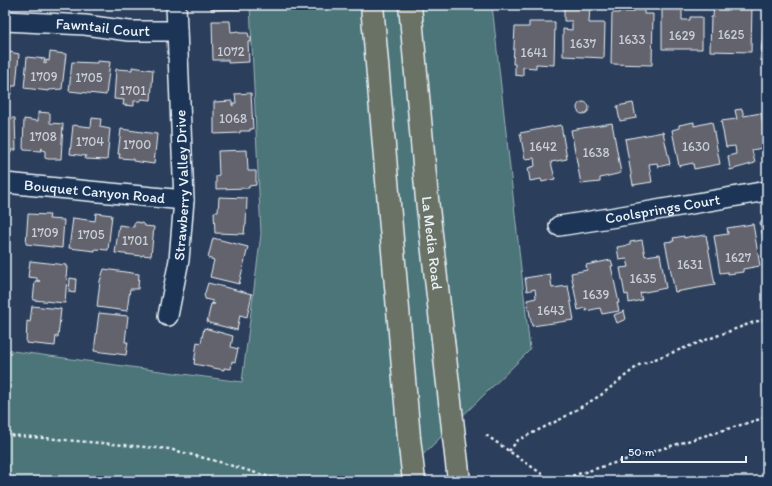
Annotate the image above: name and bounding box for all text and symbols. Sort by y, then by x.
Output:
street label: Fawntail Court [55,15,150,40]
house number: 1625 [718,27,744,42]
house number: 1629 [669,28,695,43]
house number: 1633 [618,32,646,47]
house number: 1637 [570,36,597,51]
house number: 1072 [217,44,245,59]
house number: 1641 [521,45,547,60]
house number: 1709 [30,69,58,84]
house number: 1705 [75,70,103,85]
house number: 1701 [120,83,146,98]
street label: Strawberry Valley Drive [170,109,193,261]
house number: 1068 [219,111,247,126]
house number: 1708 [29,129,57,144]
house number: 1704 [76,134,104,149]
house number: 1700 [123,137,151,152]
house number: 1642 [529,139,557,154]
house number: 1630 [682,139,710,154]
house number: 1638 [582,145,610,160]
street label: Bouquet Canyon Road [23,176,166,207]
street label: Coolsprings Court [604,190,722,228]
street label: La Media Road [418,195,446,292]
house number: 1709 [31,225,59,240]
house number: 1705 [77,227,105,242]
house number: 1701 [122,233,148,248]
house number: 1627 [725,250,752,265]
house number: 1631 [677,257,703,272]
house number: 1635 [630,271,657,286]
house number: 1639 [583,287,610,302]
house number: 1643 [537,303,565,318]
scale bar [622,438,746,464]
text: 50 m [628,445,654,459]

